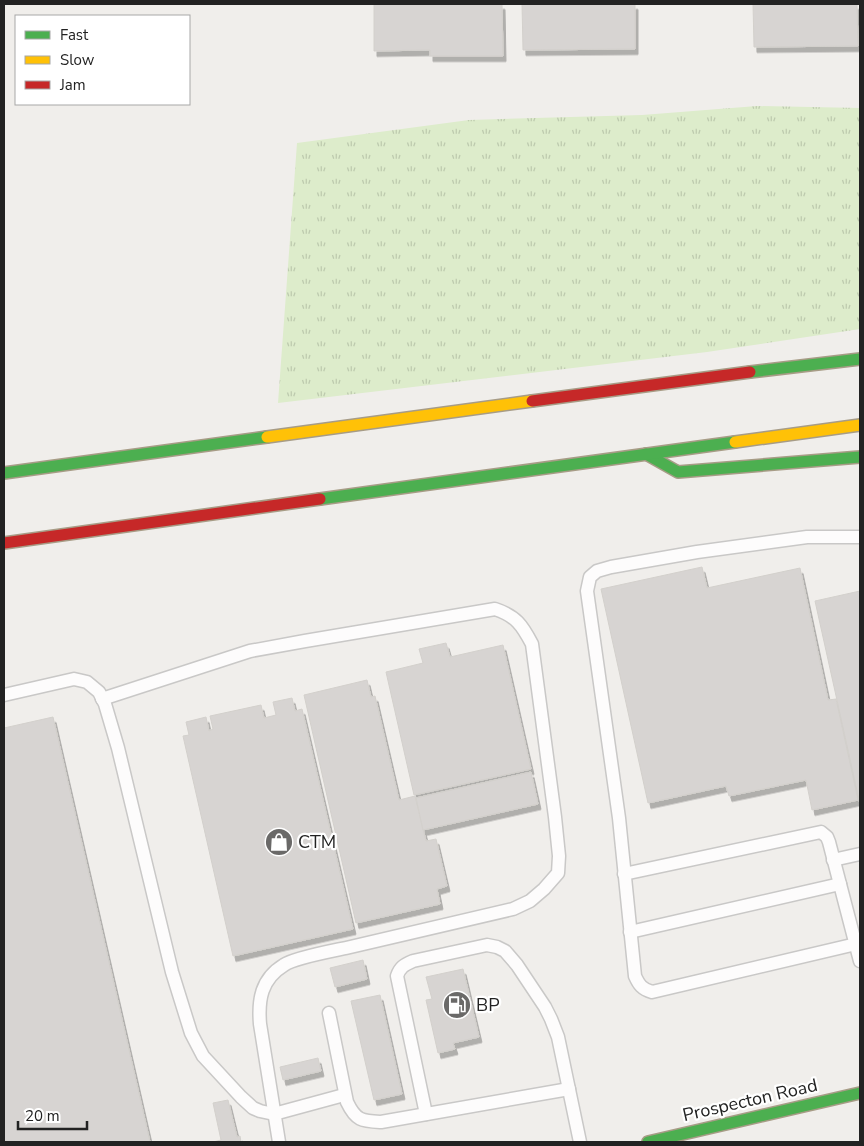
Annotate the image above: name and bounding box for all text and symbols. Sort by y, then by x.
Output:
legend [15,15,190,105]
text: Fast [60,25,89,45]
text: Slow [60,50,95,70]
text: Jam [59,75,86,95]
shop icon: CTM [264,827,294,857]
place label: CTM [298,830,336,854]
fuel station icon: BP [442,990,472,1020]
place label: BP [476,993,500,1017]
street label: Prospecton Road [680,1073,820,1127]
scale bar [18,1098,86,1130]
text: 20 m [25,1106,60,1126]

